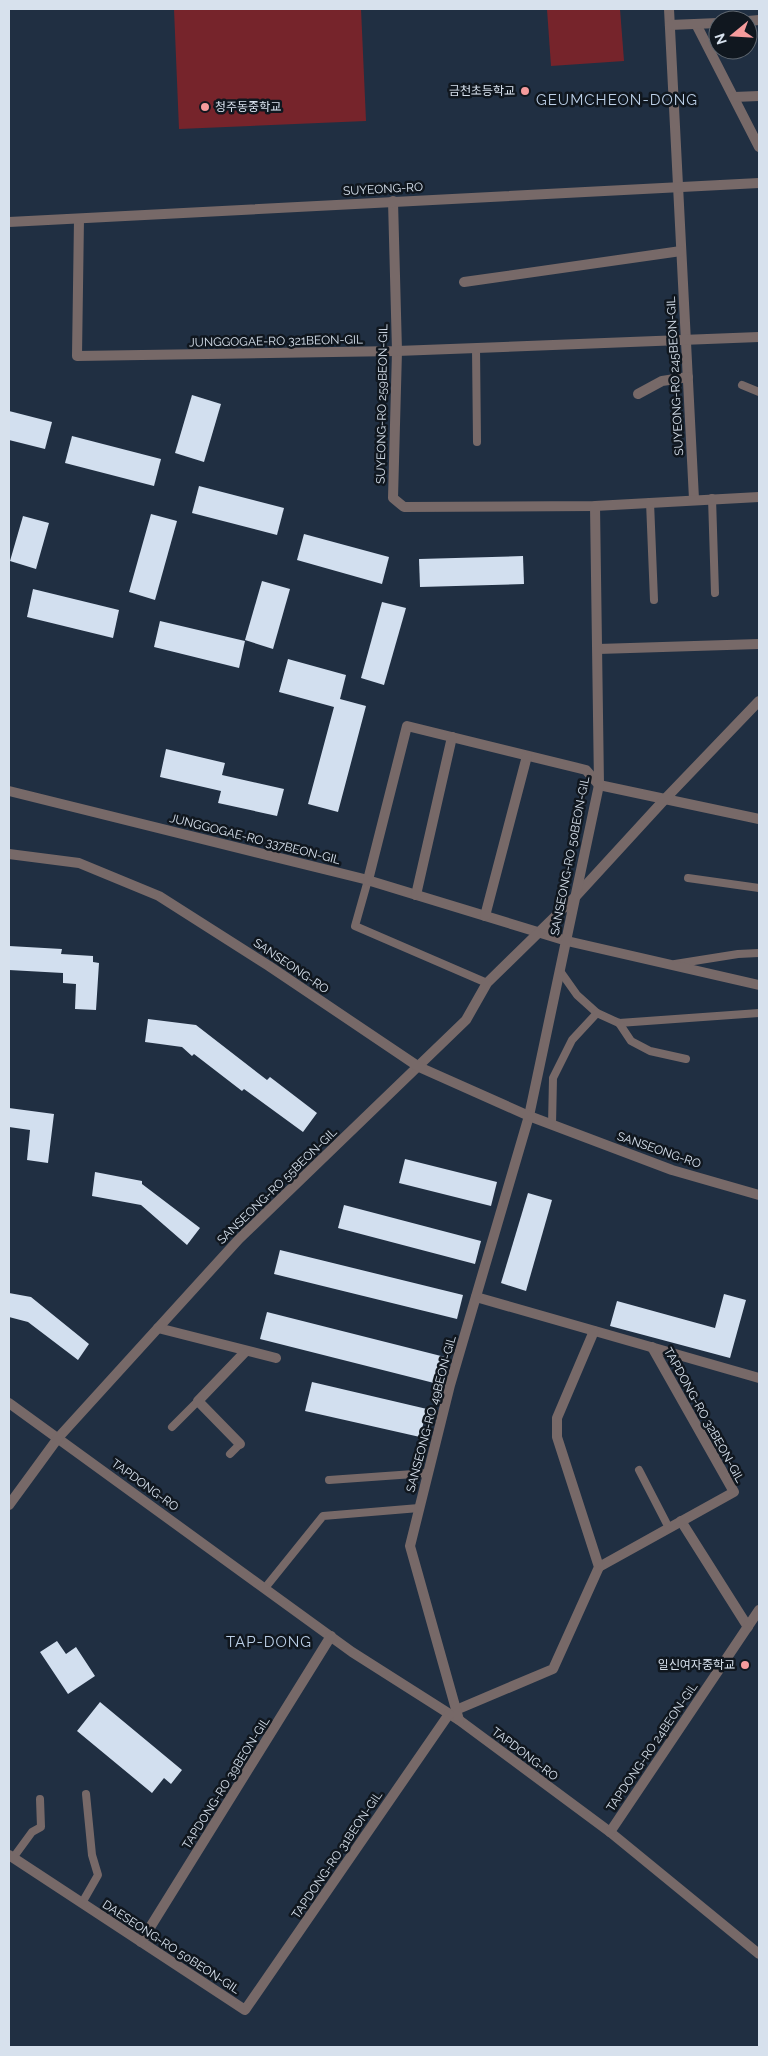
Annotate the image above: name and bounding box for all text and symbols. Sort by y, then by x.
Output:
north arrow [708,10,758,60]
text: N [711,31,730,47]
place label: 금천초등학교 [449,84,515,98]
marker: 금천초등학교 [519,85,531,97]
district label: GEUMCHEON-DONG [536,91,698,109]
place label: 청주동중학교 [215,100,281,114]
marker: 청주동중학교 [199,101,211,113]
street label: SUYEONG-RO [343,180,423,198]
street label: SUYEONG-RO 245BEON-GIL [664,296,686,456]
street label: SUYEONG-RO 259BEON-GIL [374,324,390,484]
street label: JUNGGOGAE-RO 321BEON-GIL [189,332,363,350]
street label: SANSEONG-RO 50BEON-GIL [548,775,592,937]
street label: JUNGGOGAE-RO 337BEON-GIL [168,811,342,867]
street label: SANSEONG-RO [251,936,331,996]
street label: SANSEONG-RO 55BEON-GIL [214,1125,340,1247]
street label: SANSEONG-RO [615,1129,703,1171]
street label: SANSEONG-RO 49BEON-GIL [403,1334,459,1494]
street label: TAPDONG-RO 32BEON-GIL [661,1345,747,1485]
street label: TAPDONG-RO [109,1456,181,1514]
district label: TAP-DONG [226,1633,312,1651]
place label: 일신여자중학교 [658,1658,735,1672]
marker: 일신여자중학교 [739,1659,751,1671]
street label: TAPDONG-RO 24BEON-GIL [604,1680,700,1814]
street label: TAPDONG-RO 39BEON-GIL [180,1714,272,1852]
street label: TAPDONG-RO [489,1725,561,1783]
street label: TAPDONG-RO 31BEON-GIL [289,1788,385,1922]
street label: DAESEONG-RO 50BEON-GIL [100,1897,242,1997]

